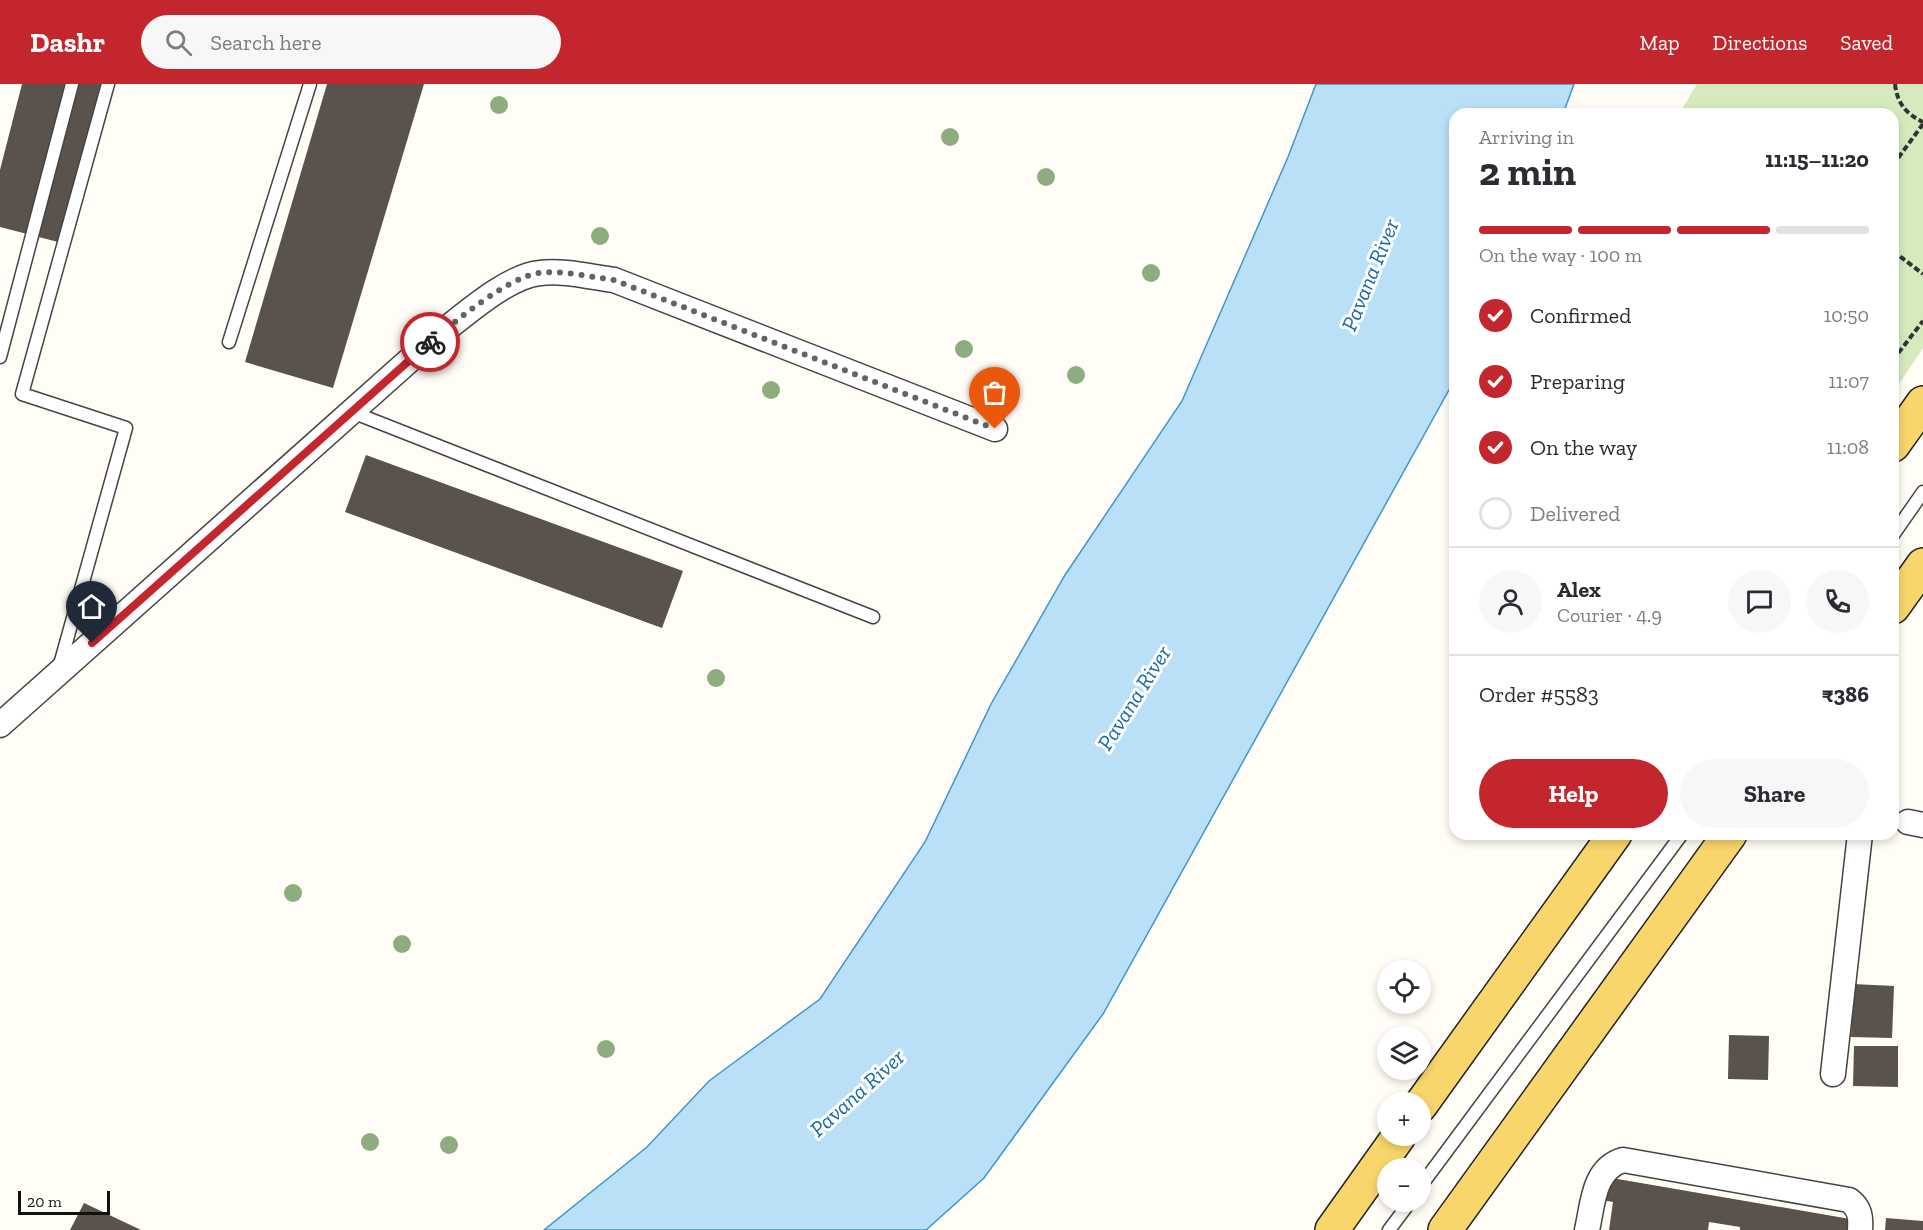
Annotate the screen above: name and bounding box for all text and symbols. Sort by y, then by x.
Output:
search box [141,15,561,69]
text: Dashr [30,26,105,59]
icon: search [162,26,195,59]
text: Search here [210,29,322,56]
text: Map [1640,30,1680,55]
text: Directions [1713,30,1807,55]
text: Saved [1840,30,1893,55]
text: Arriving in [1479,125,1574,149]
text: 11:15–11:20 [1765,146,1869,173]
text: 2 min [1479,148,1576,195]
water label: Pavana River [1335,215,1405,335]
text: On the way · 100 m [1479,243,1642,267]
icon: check [1479,299,1512,332]
text: Confirmed [1530,302,1631,329]
text: 10:50 [1824,303,1869,327]
courier [400,312,460,372]
icon: bike [414,326,447,359]
icon: check [1479,365,1512,398]
pin [969,367,1020,429]
text: Preparing [1530,368,1625,395]
text: 11:07 [1828,369,1869,393]
icon: bag [978,376,1011,409]
icon: check [1479,431,1512,464]
text: On the way [1530,434,1637,461]
text: 11:08 [1827,435,1869,459]
text: Delivered [1530,500,1620,527]
button: person [1479,570,1542,633]
button: chat [1728,570,1791,633]
button: phone [1806,570,1869,633]
text: Alex [1557,576,1601,603]
pin [66,581,117,643]
icon: home [75,590,108,623]
text: Courier · 4.9 [1557,603,1662,627]
water label: Pavana River [1091,640,1177,755]
text: Order #5583 [1479,681,1599,708]
text: ₹386 [1822,681,1869,708]
button: Help [1479,759,1668,828]
button: Share [1680,759,1869,828]
map controls [1377,960,1431,1212]
button: locate [1377,960,1431,1014]
button: layers [1377,1026,1431,1080]
water label: Pavana River [804,1043,910,1143]
button: + [1377,1092,1431,1146]
button: − [1377,1158,1431,1212]
scale bar [18,1188,110,1216]
text: 20 m [27,1192,62,1211]

